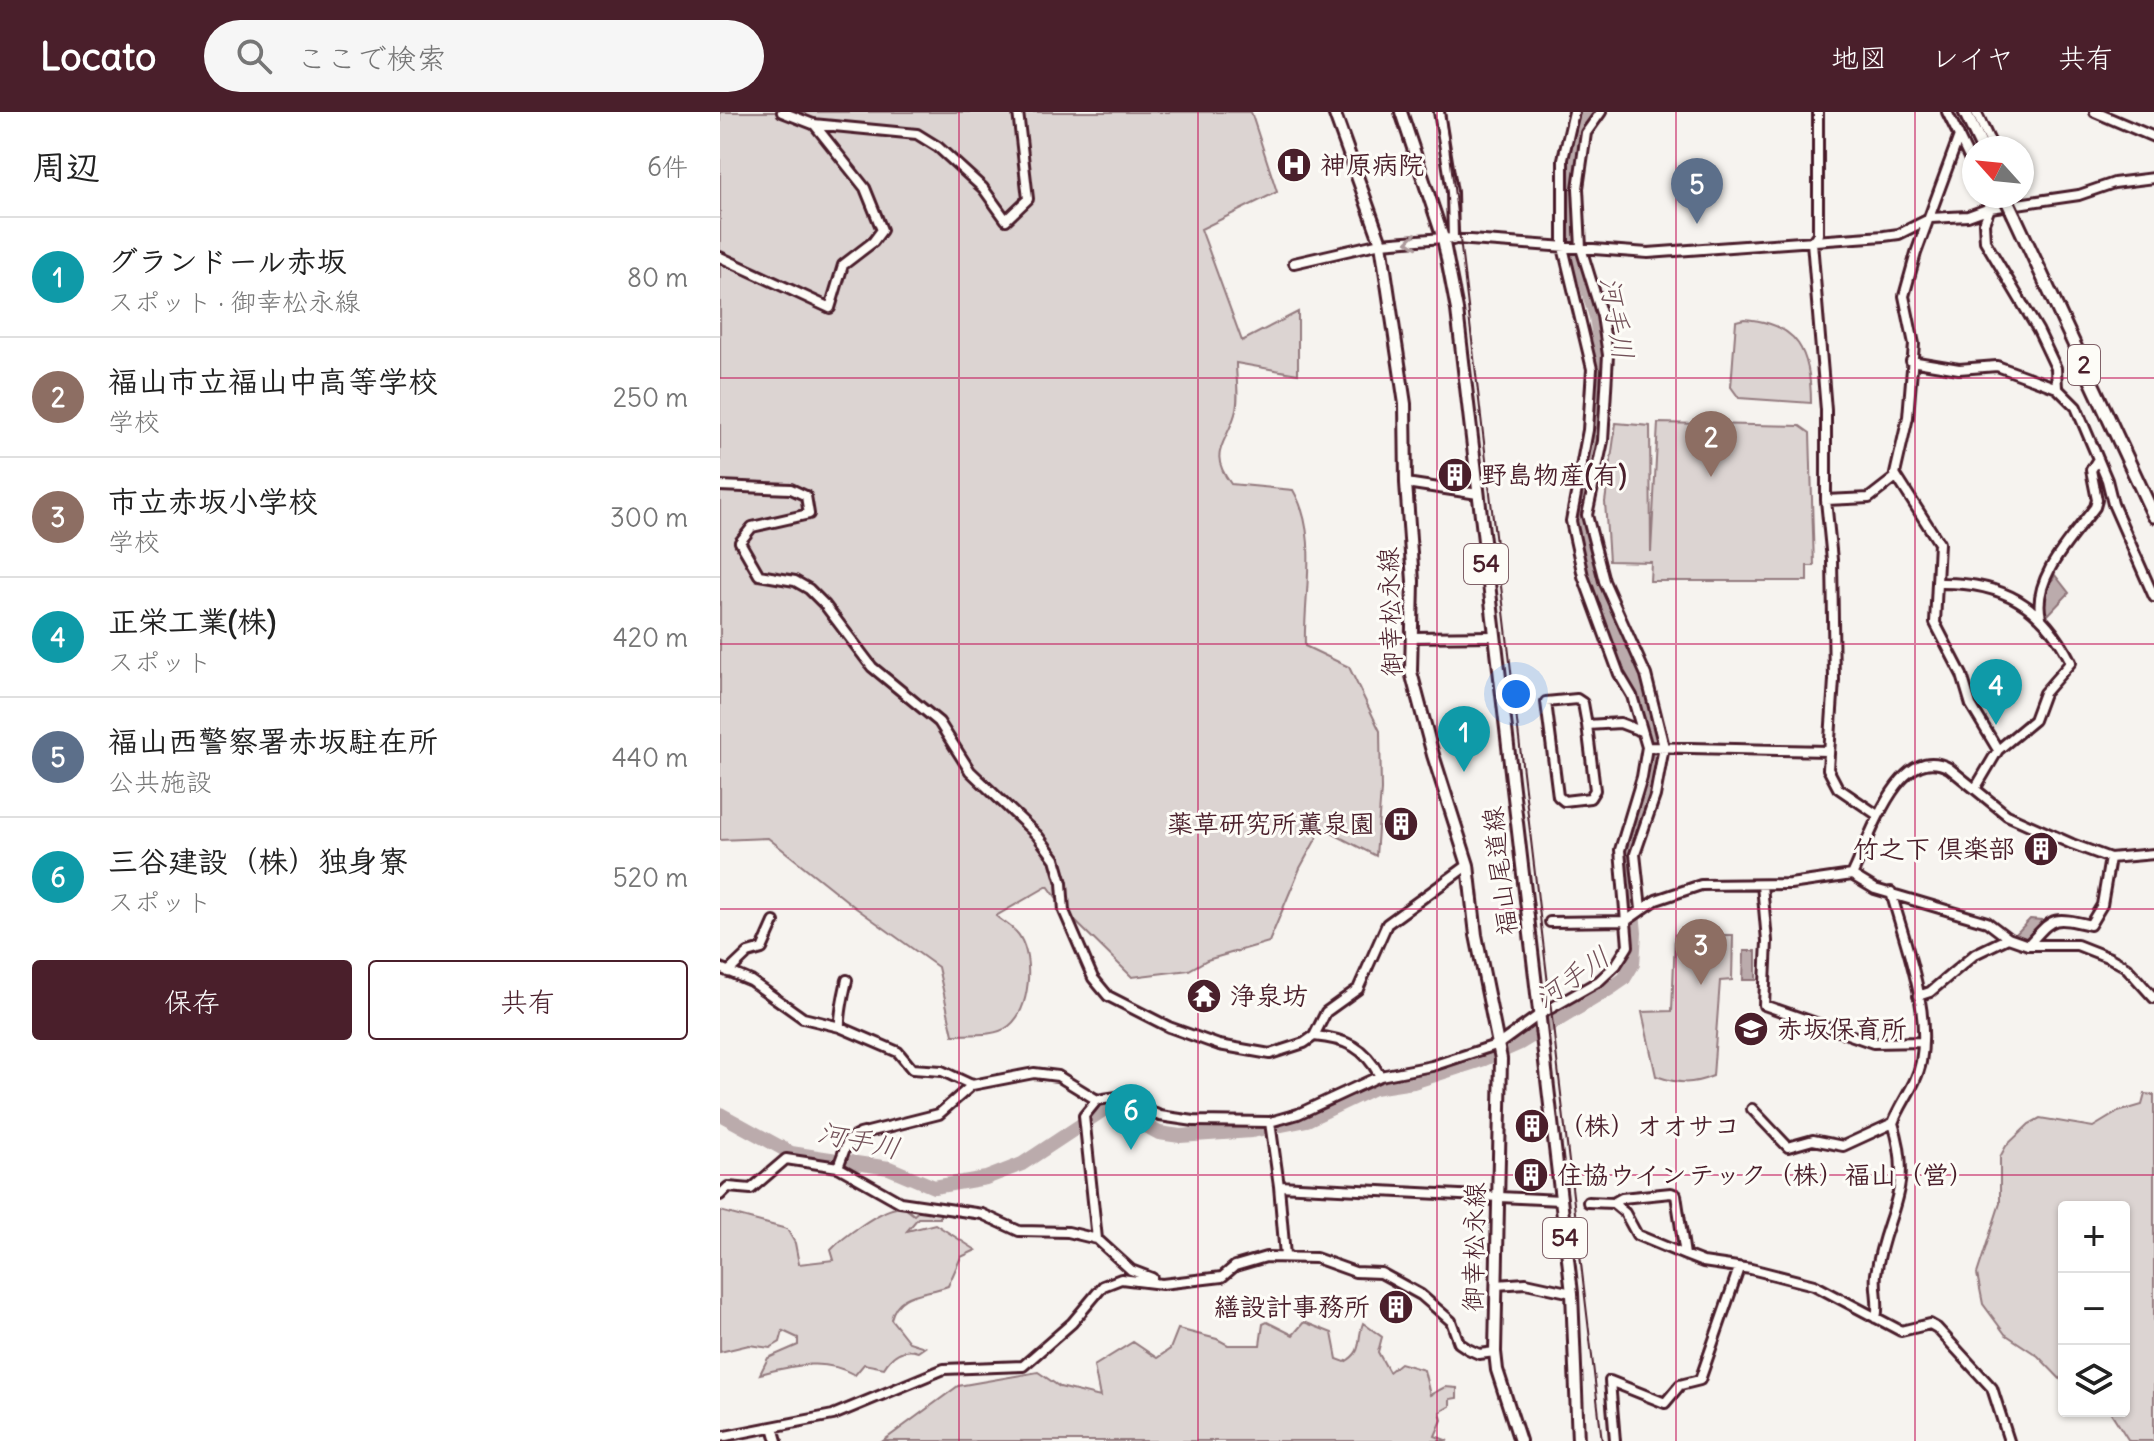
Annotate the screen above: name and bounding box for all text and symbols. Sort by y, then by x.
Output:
search box [204,20,764,92]
text: Locato [40,33,156,80]
icon: search [232,34,276,78]
text: ここで検索 [296,39,446,77]
text: 地図 [1831,40,1887,76]
text: レイヤ [1931,40,2014,76]
text: 共有 [2058,40,2114,76]
north arrow [1962,136,2034,208]
text: 周辺 [32,145,100,188]
hospital icon: 神原病院 [1275,146,1313,184]
place label: 神原病院 [1320,148,1424,181]
text: 6件 [647,150,688,183]
pin: 5 [1671,158,1723,224]
one-way arrow [1405,233,1418,250]
text: グランドール赤坂 [108,242,347,280]
text: 1 [53,261,63,294]
text: 80 m [627,261,688,294]
water label: 河手川 [1592,274,1642,362]
text: スポット · 御幸松永線 [108,285,360,318]
road number: 2 [2068,345,2100,385]
text: 福山市立福山中高等学校 [108,362,438,400]
text: 2 [51,381,65,414]
text: 250 m [613,381,688,414]
text: 学校 [108,405,160,438]
pin: 2 [1685,411,1737,477]
building icon: 野島物産(有) [1436,456,1474,494]
place label: 野島物産(有) [1481,458,1627,491]
text: 市立赤坂小学校 [108,482,318,520]
text: 3 [51,501,65,534]
text: 300 m [610,501,688,534]
text: 学校 [108,525,160,558]
road number: 54 [1464,544,1508,584]
street label: 御幸松永線 [1371,546,1408,678]
text: 正栄工業(株) [108,602,276,640]
text: 4 [50,621,66,654]
text: 420 m [613,621,688,654]
text: スポット [108,645,212,678]
pin: 4 [1970,659,2022,725]
your location [1496,674,1536,714]
pin: 1 [1438,706,1490,772]
text: 福山西警察署赤坂駐在所 [108,722,438,760]
text: 5 [51,741,65,774]
text: 440 m [612,741,688,774]
text: 公共施設 [108,765,212,798]
building icon: 薬草研究所薫泉園 [1382,805,1420,843]
street label: 福山尾道線 [1475,805,1524,938]
place label: 薬草研究所薫泉園 [1167,807,1375,840]
building icon: 竹之下 倶楽部 [2022,830,2060,868]
place label: 竹之下 倶楽部 [1853,832,2015,865]
text: 三谷建設（株）独身寮 [108,842,408,880]
text: 6 [50,861,66,894]
text: 520 m [613,861,688,894]
text: スポット [108,885,212,918]
pin: 3 [1675,919,1727,985]
water label: 河手川 [1527,938,1617,1016]
button: 保存 [32,960,352,1040]
button: 共有 [368,960,688,1040]
temple icon: 浄泉坊 [1185,977,1223,1015]
place label: 浄泉坊 [1230,979,1308,1012]
school or university icon: 赤坂保育所 [1732,1010,1770,1048]
place label: 赤坂保育所 [1777,1012,1907,1045]
pin: 6 [1105,1084,1157,1150]
building icon: （株）オオサコ [1513,1107,1551,1145]
place label: （株）オオサコ [1558,1109,1740,1142]
water label: 河手川 [814,1114,904,1166]
building icon: 住協ウインテック（株）福山（営） [1512,1156,1550,1194]
place label: 住協ウインテック（株）福山（営） [1557,1158,1975,1191]
street label: 御幸松永線 [1456,1182,1491,1312]
map controls [2058,1201,2130,1417]
button: + [2058,1201,2130,1273]
road number: 54 [1543,1218,1587,1258]
button: − [2058,1273,2130,1345]
building icon: 繕設計事務所 [1377,1288,1415,1326]
place label: 繕設計事務所 [1214,1290,1370,1323]
button: layers [2058,1345,2130,1417]

